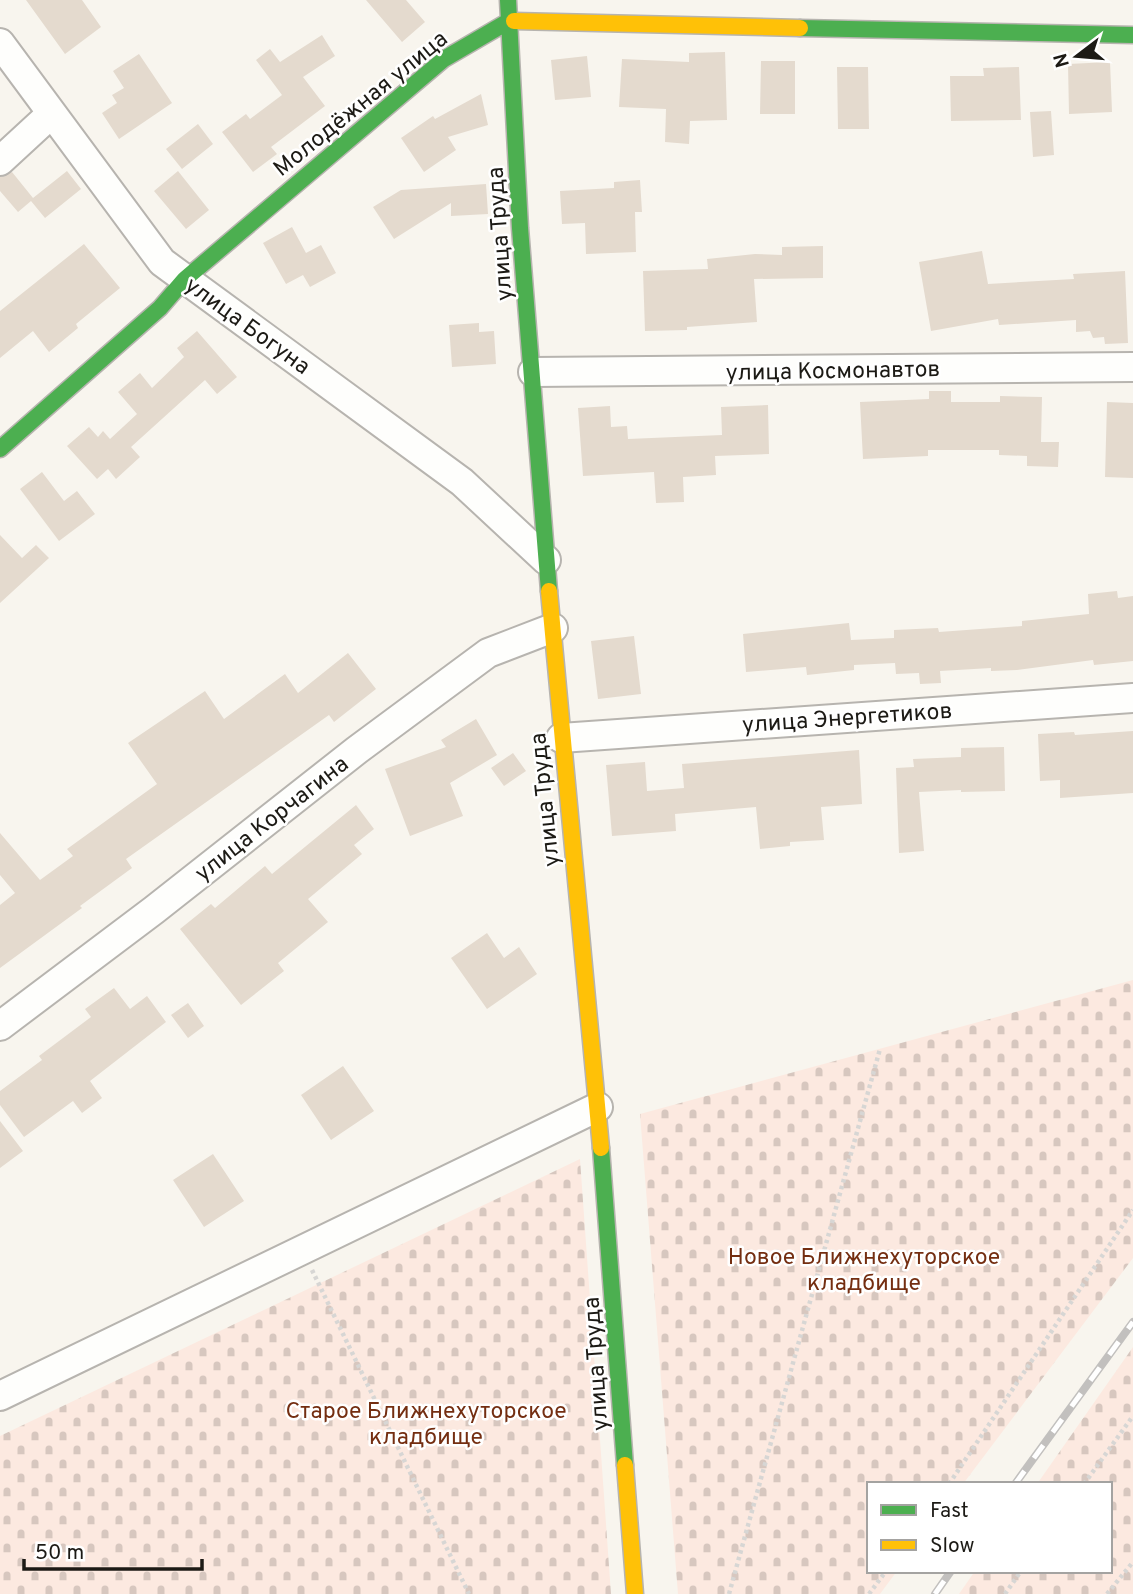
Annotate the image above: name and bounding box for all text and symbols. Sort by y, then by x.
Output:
north arrow [1042,21,1112,91]
street label: Молодёжная улица [268,26,455,184]
text: N [1049,50,1076,70]
street label: улица Труда [482,166,521,302]
street label: улица Богуна [178,272,315,382]
street label: улица Космонавтов [726,356,941,389]
street label: улица Энергетиков [741,698,953,741]
street label: улица Труда [525,731,568,868]
street label: улица Корчагина [190,751,355,889]
park label: Новое Ближнехуторское кладбище [728,1244,1000,1299]
street label: улица Труда [578,1296,617,1432]
park label: Старое Ближнехуторское кладбище [285,1398,567,1453]
legend [867,1482,1112,1573]
text: Fast [930,1498,969,1525]
scale bar [24,1528,203,1572]
text: Slow [930,1533,975,1560]
text: 50 m [35,1540,84,1567]

